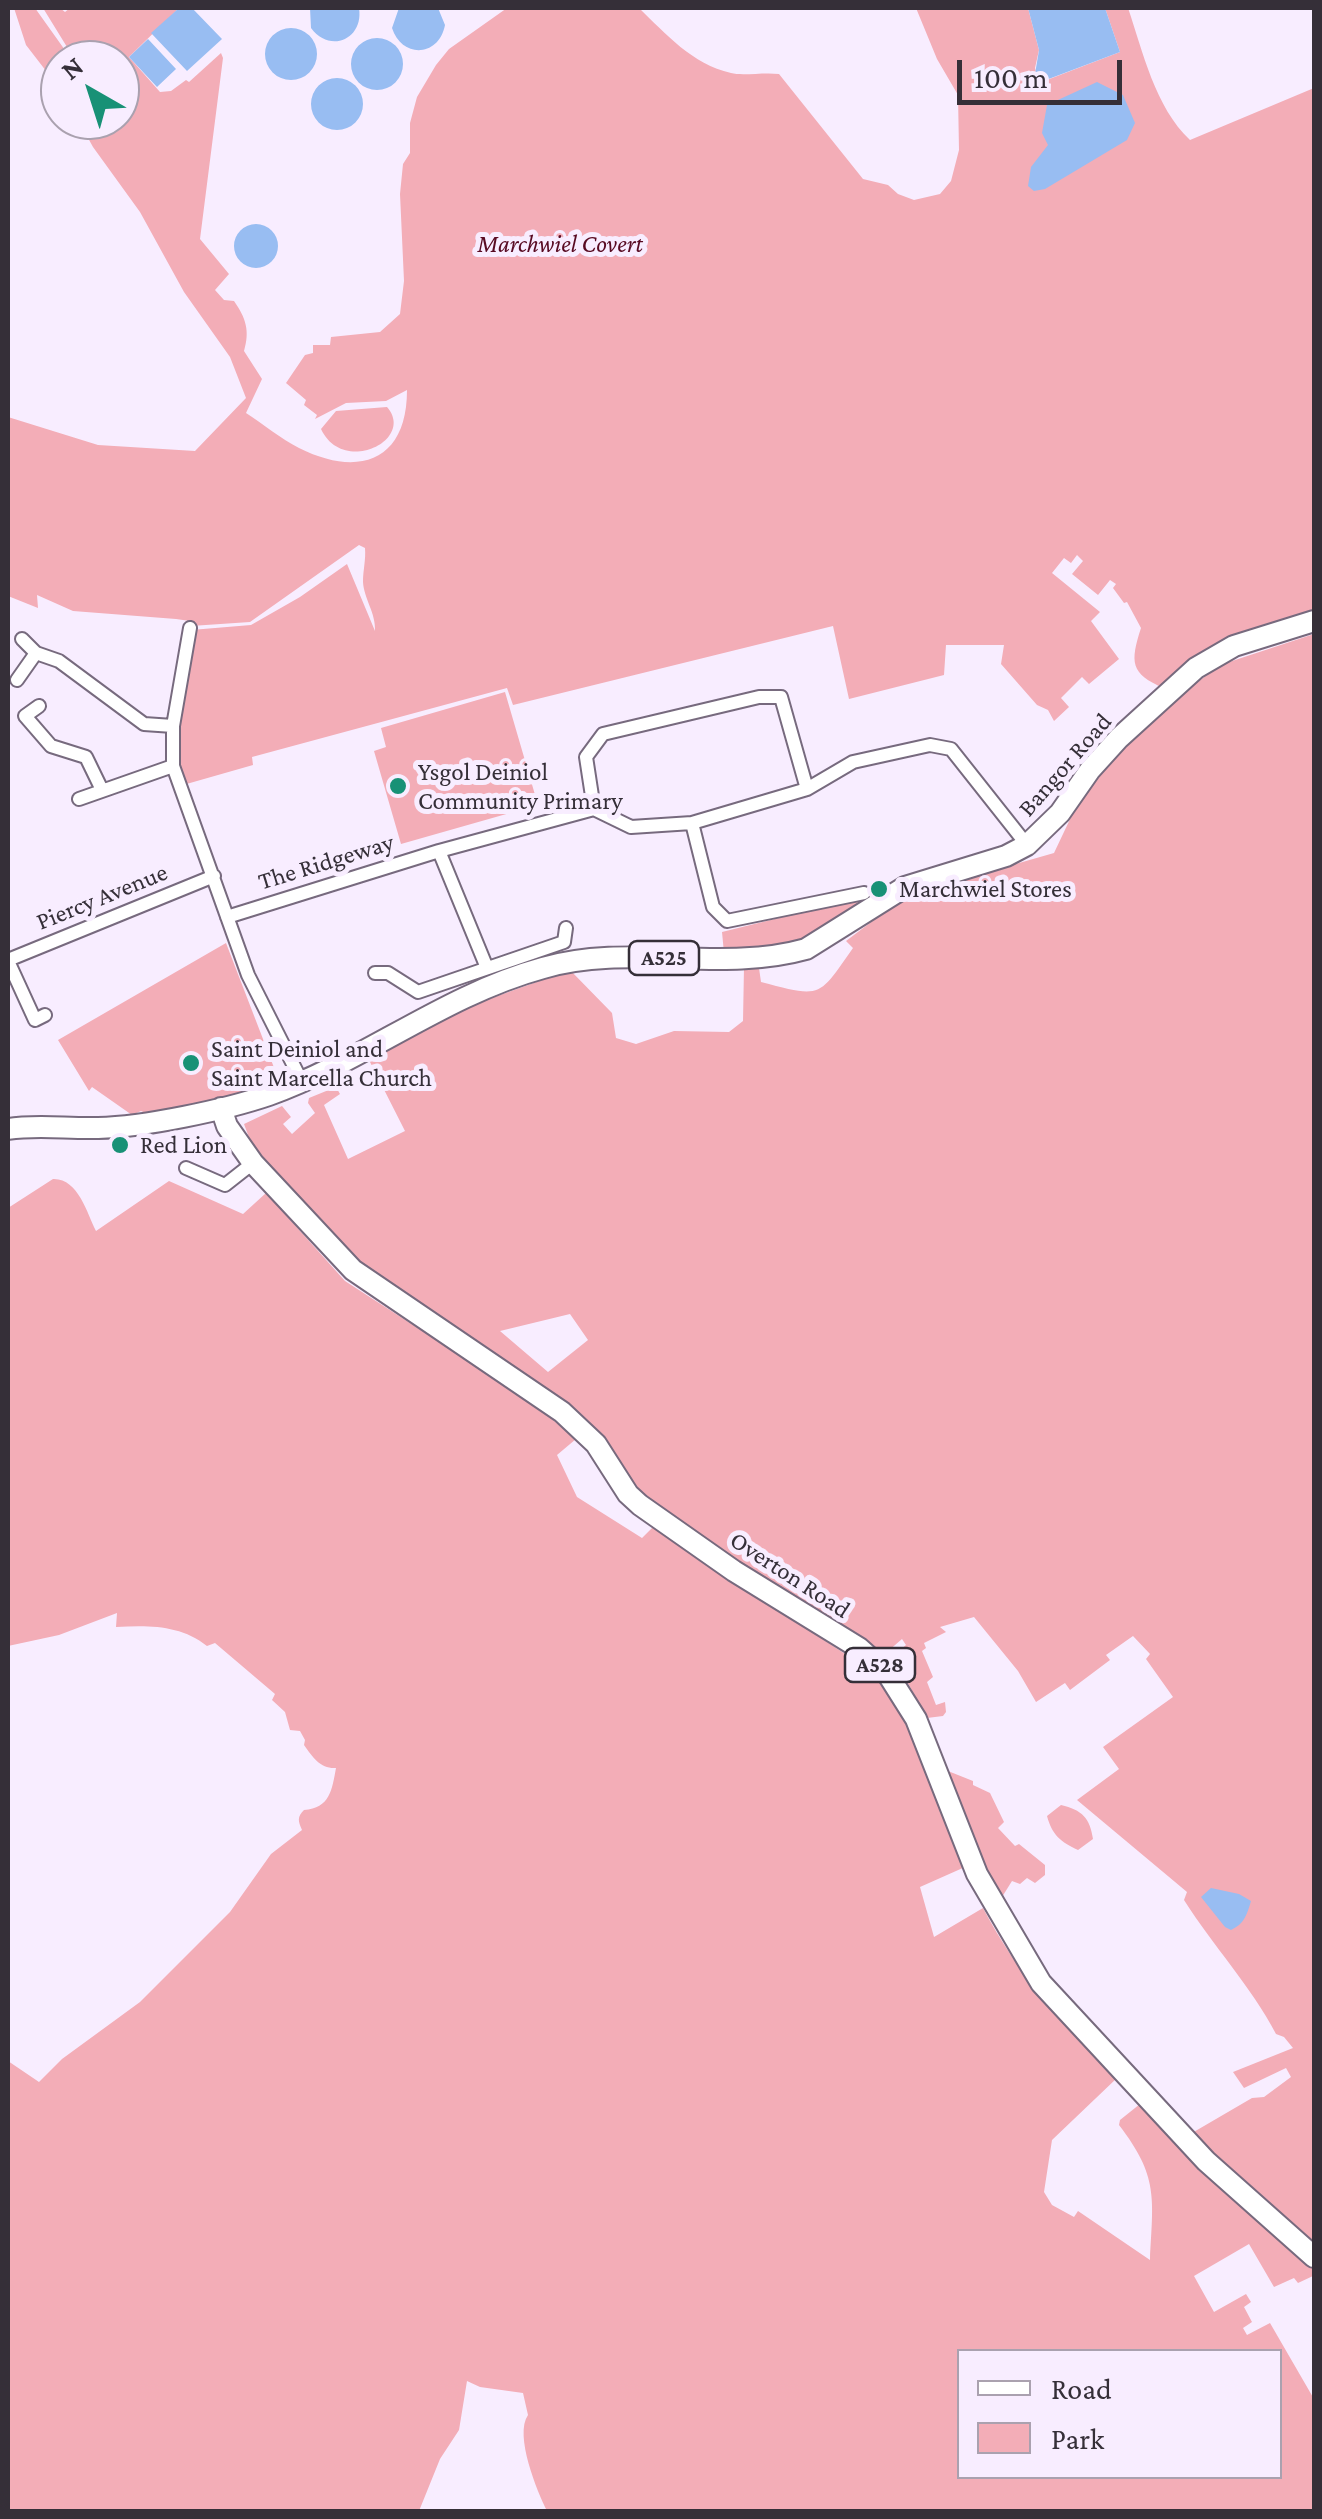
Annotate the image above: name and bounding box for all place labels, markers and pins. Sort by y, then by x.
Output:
place label: Ysgol Deiniol Community Primary [418,757,623,816]
marker: Ysgol Deiniol Community Primary [387,775,409,797]
place label: Marchwiel Stores [899,874,1072,904]
marker: Marchwiel Stores [868,878,890,900]
place label: Saint Deiniol and Saint Marcella Church [211,1034,432,1093]
marker: Saint Deiniol and Saint Marcella Church [180,1052,202,1074]
place label: Red Lion [140,1130,227,1160]
marker: Red Lion [109,1134,131,1156]

